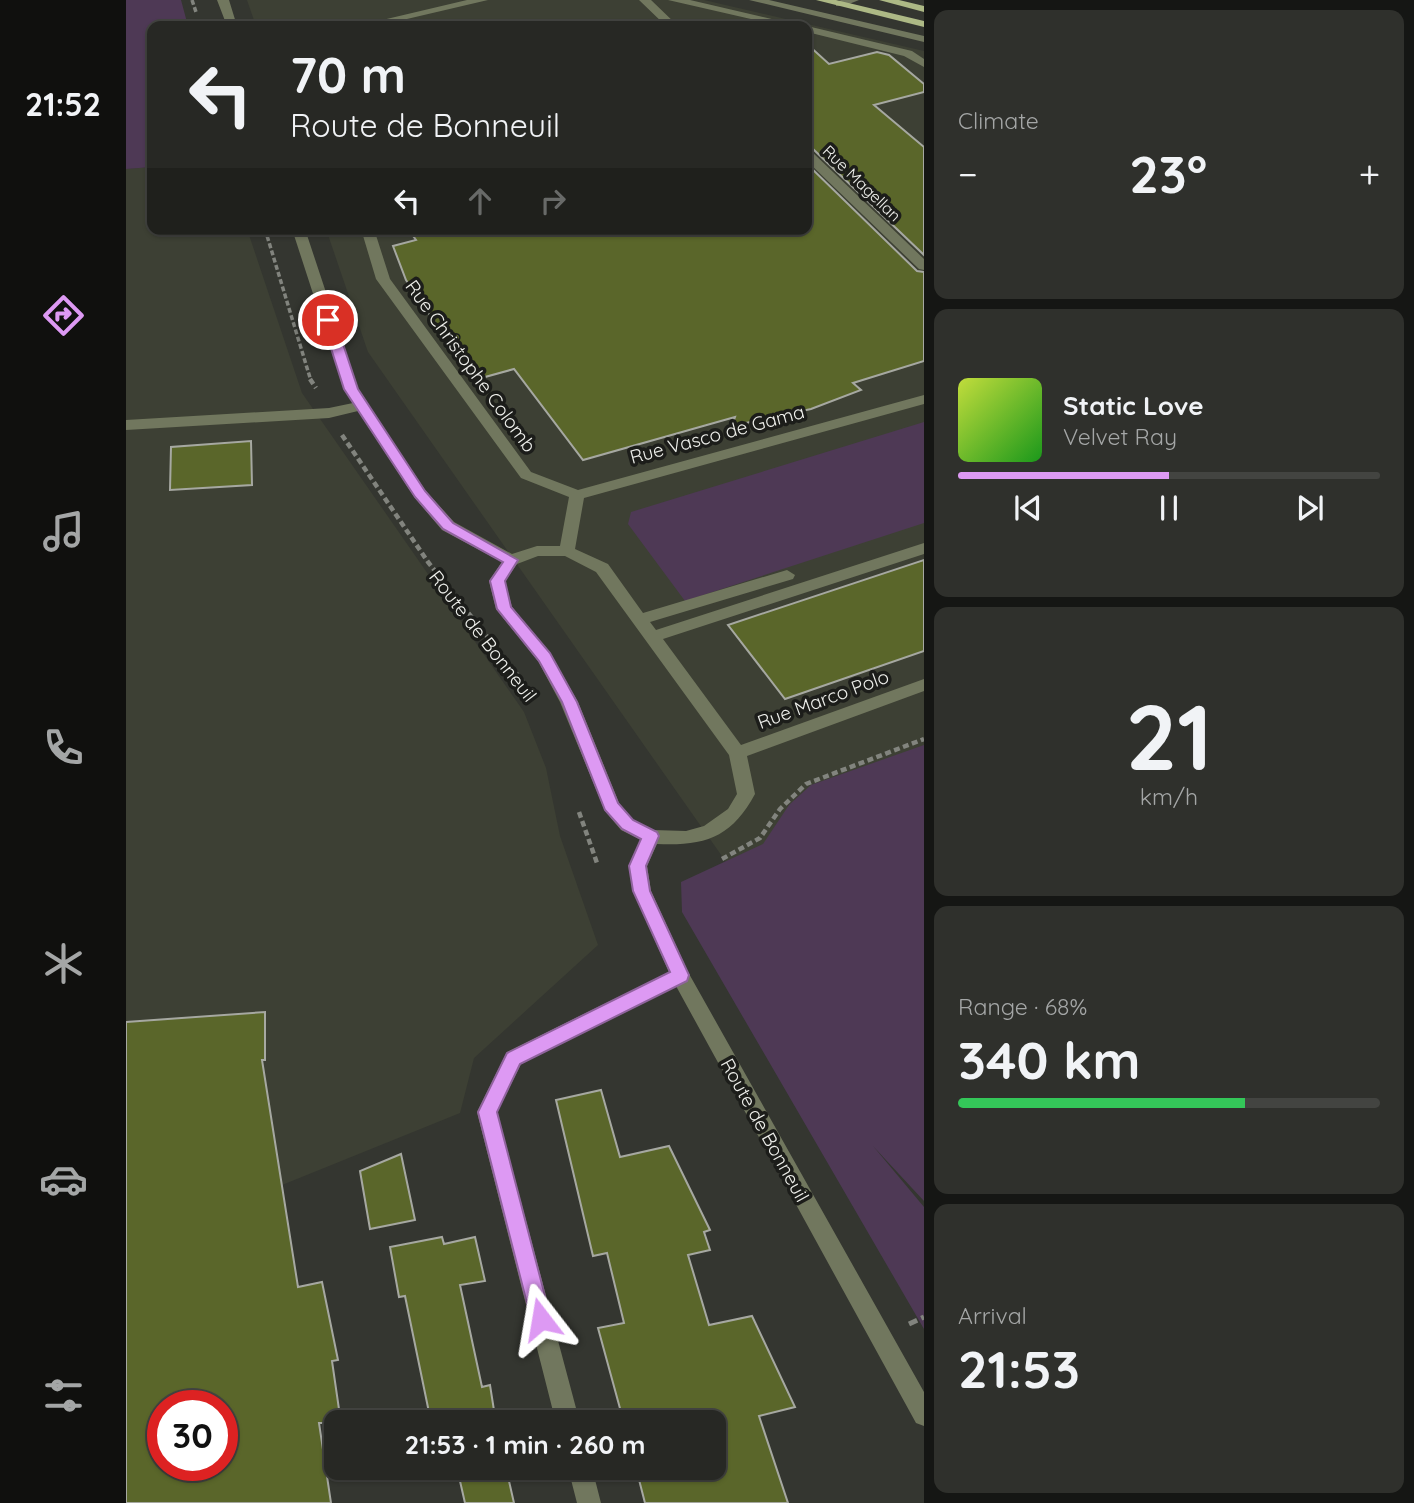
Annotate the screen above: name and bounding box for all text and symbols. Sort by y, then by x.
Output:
text: 70 m [290,44,406,105]
icon: left [175,49,266,140]
text: 21:52 [25,84,101,124]
text: Route de Bonneuil [290,105,560,145]
text: Climate [958,106,1039,135]
street label: Rue Magellan [819,141,905,225]
text: 23° [1129,141,1207,206]
text: − [958,150,978,198]
text: + [1359,150,1380,198]
icon: left [388,182,426,220]
icon: ahead [461,182,499,220]
icon: right [534,182,572,220]
street label: Rue Christophe Colomb [400,275,542,457]
pin [298,290,358,350]
icon: directions [39,291,88,340]
icon: arrive [309,301,347,339]
text: Static Love [1063,389,1204,422]
street label: Rue Vasco de Gama [627,399,807,469]
text: Velvet Ray [1063,422,1177,451]
icon: previous [1009,489,1047,527]
icon: pause [1150,489,1188,527]
icon: next [1291,489,1329,527]
icon: music [39,507,88,556]
street label: Route de Bonneuil [424,565,542,707]
street label: Rue Marco Polo [754,664,892,734]
text: 21 [1125,679,1213,793]
icon: phone [39,723,88,772]
text: km/h [1140,782,1198,811]
icon: climate [39,939,88,988]
text: Range · 68% [958,992,1087,1021]
text: 340 km [958,1027,1141,1092]
street label: Route de Bonneuil [716,1054,814,1206]
icon: car [39,1155,88,1204]
position arrow [504,1282,578,1356]
text: Arrival [958,1301,1027,1330]
text: 21:53 [958,1336,1080,1401]
icon: filters [39,1371,88,1420]
speed limit sign: 30 [147,1390,238,1481]
text: 21:53 · 1 min · 260 m [405,1428,646,1461]

